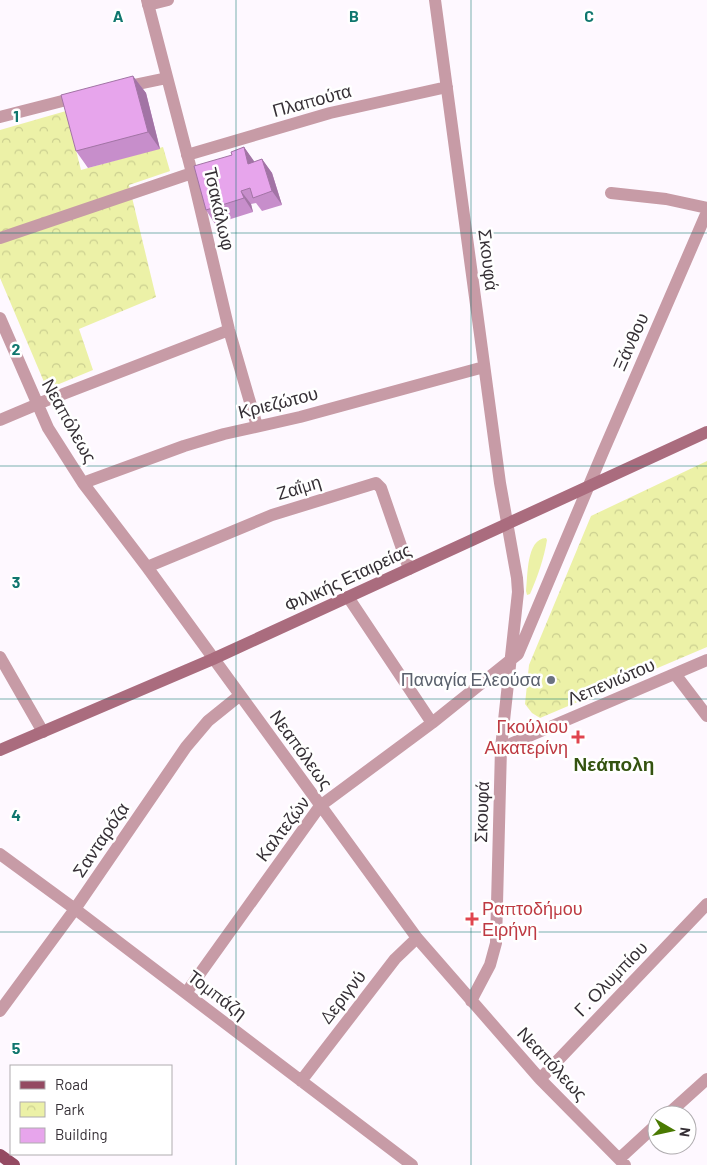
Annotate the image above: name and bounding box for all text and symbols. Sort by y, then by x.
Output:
text: A [113,6,124,25]
text: B [349,6,359,25]
text: C [584,6,594,25]
street label: Πλαπούτα [270,79,354,121]
text: 1 [13,106,19,125]
street label: Τσακάλωφ [200,165,240,252]
street label: Σκουφά [474,228,504,292]
street label: Ξάνθου [608,309,653,374]
text: 2 [12,339,21,358]
street label: Νεαπόλεως [38,375,102,467]
street label: Κριεζώτου [236,381,320,423]
street label: Ζαΐμη [274,470,324,504]
street label: Φιλικής Εταιρείας [281,538,415,616]
text: 3 [12,572,20,591]
street label: Λεπενιώτου [563,653,658,709]
place label: Παναγία Ελεούσα [401,668,541,690]
marker: Παναγία Ελεούσα [545,674,557,686]
street label: Νεαπόλεως [266,706,338,794]
place label: Γκούλιου Αικατερίνη [484,715,568,758]
marker: Γκούλιου Αικατερίνη [572,731,584,743]
district label: Νεάπολη [574,752,654,775]
street label: Σκουφά [469,781,493,843]
street label: Καλτεζών [251,791,314,865]
street label: Σανταρόζα [67,798,133,881]
text: 4 [11,805,21,824]
place label: Ραπτοδήμου Ειρήνη [482,897,583,940]
marker: Ραπτοδήμου Ειρήνη [466,913,478,925]
street label: Γ. Ολυμπίου [569,936,652,1021]
street label: Τομπάζη [184,965,252,1024]
street label: Δεριγνύ [315,965,370,1027]
street label: Νεαπόλεως [513,1022,593,1105]
text: 5 [12,1038,21,1057]
legend [10,1065,172,1155]
text: Road [55,1075,88,1093]
text: Park [55,1100,85,1118]
north arrow [647,1105,697,1155]
text: Building [55,1125,108,1143]
text: N [676,1126,694,1138]

